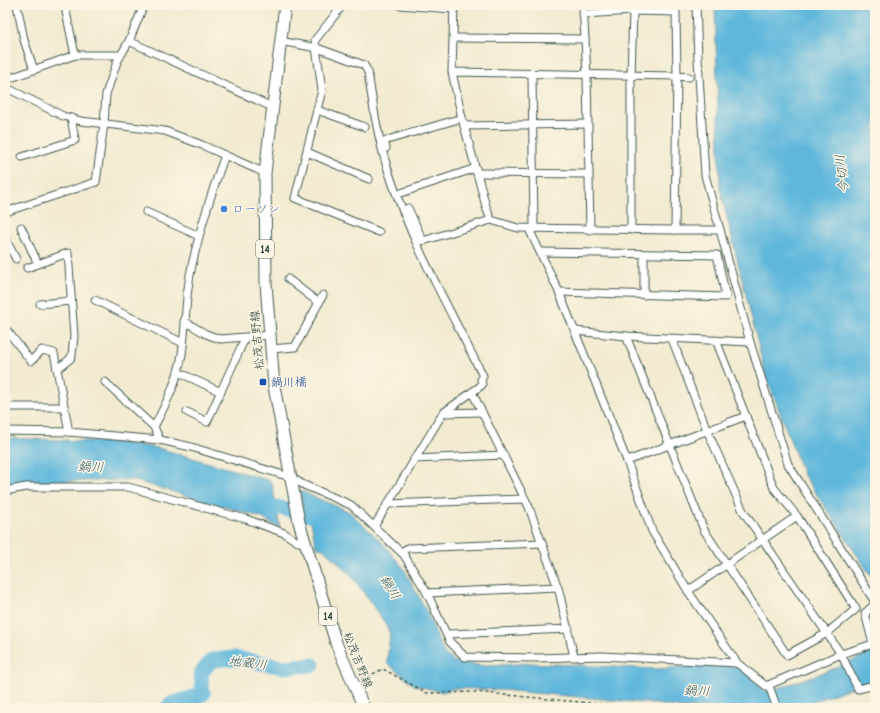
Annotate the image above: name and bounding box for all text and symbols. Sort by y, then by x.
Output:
water label: 今切川 [832,154,851,194]
place label: ローソン [232,202,280,216]
marker: ローソン [219,204,229,214]
road number: 14 [256,240,274,258]
street label: 松茂吉野線 [247,309,267,371]
place label: 鍋川橋 [271,375,307,389]
marker: 鍋川橋 [258,377,268,387]
water label: 鍋川 [78,458,104,475]
water label: 鍋川 [377,572,404,602]
road number: 14 [319,607,337,625]
street label: 松茂吉野線 [340,630,376,690]
water label: 地蔵川 [228,653,268,672]
water label: 鍋川 [684,682,710,699]

